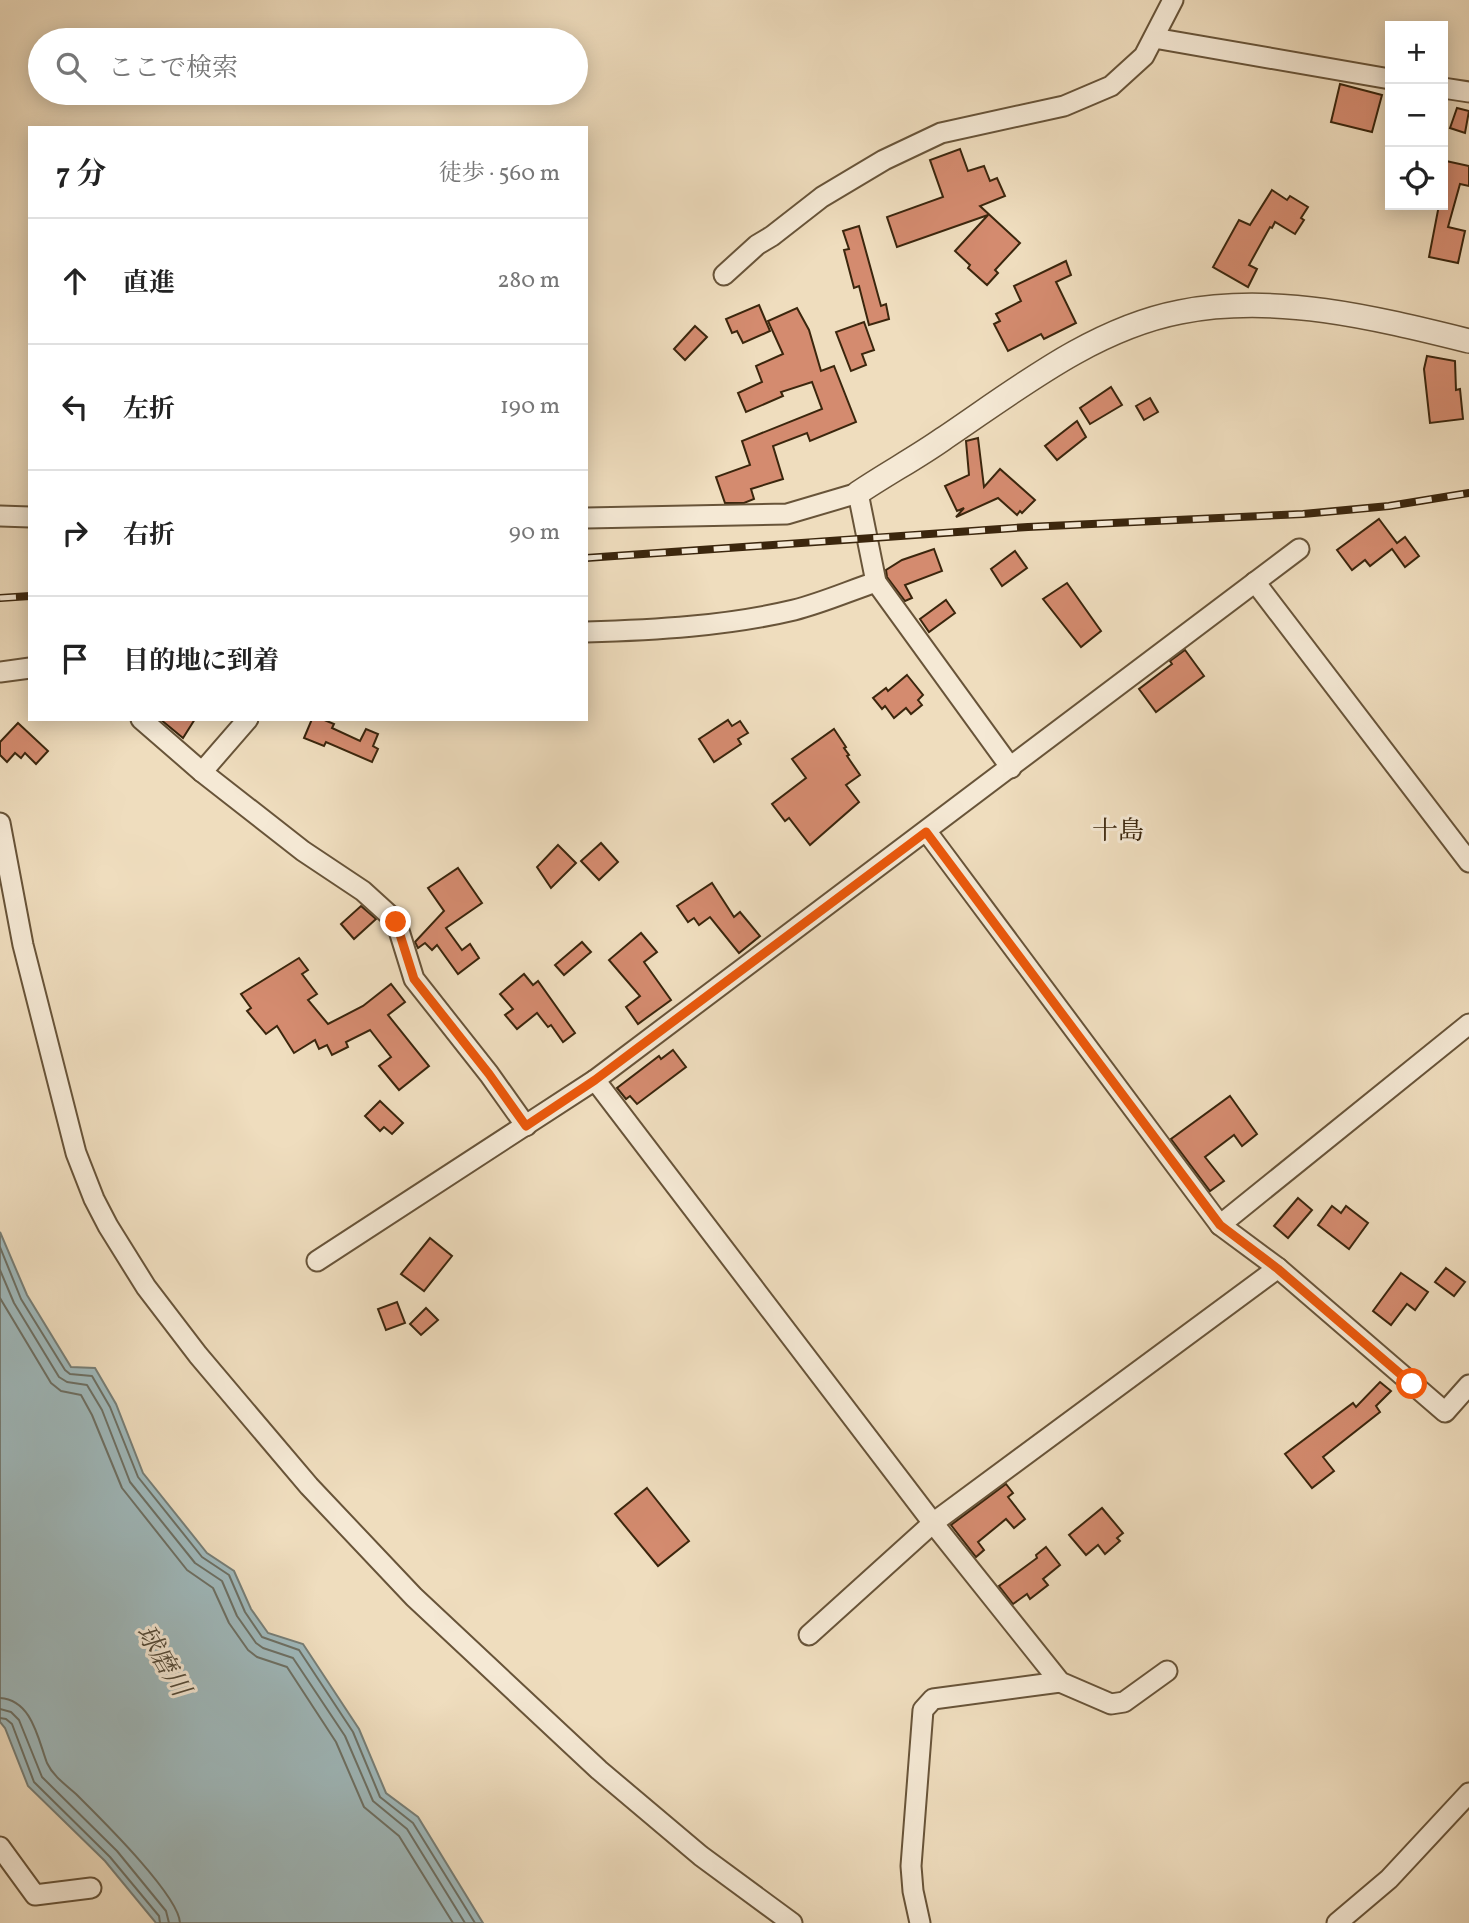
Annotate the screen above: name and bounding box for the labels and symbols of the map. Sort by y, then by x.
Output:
district label: 十島 [1092,814,1144,850]
route end [380,906,411,937]
route start [1396,1368,1427,1399]
water label: 球磨川 [126,1618,199,1706]

